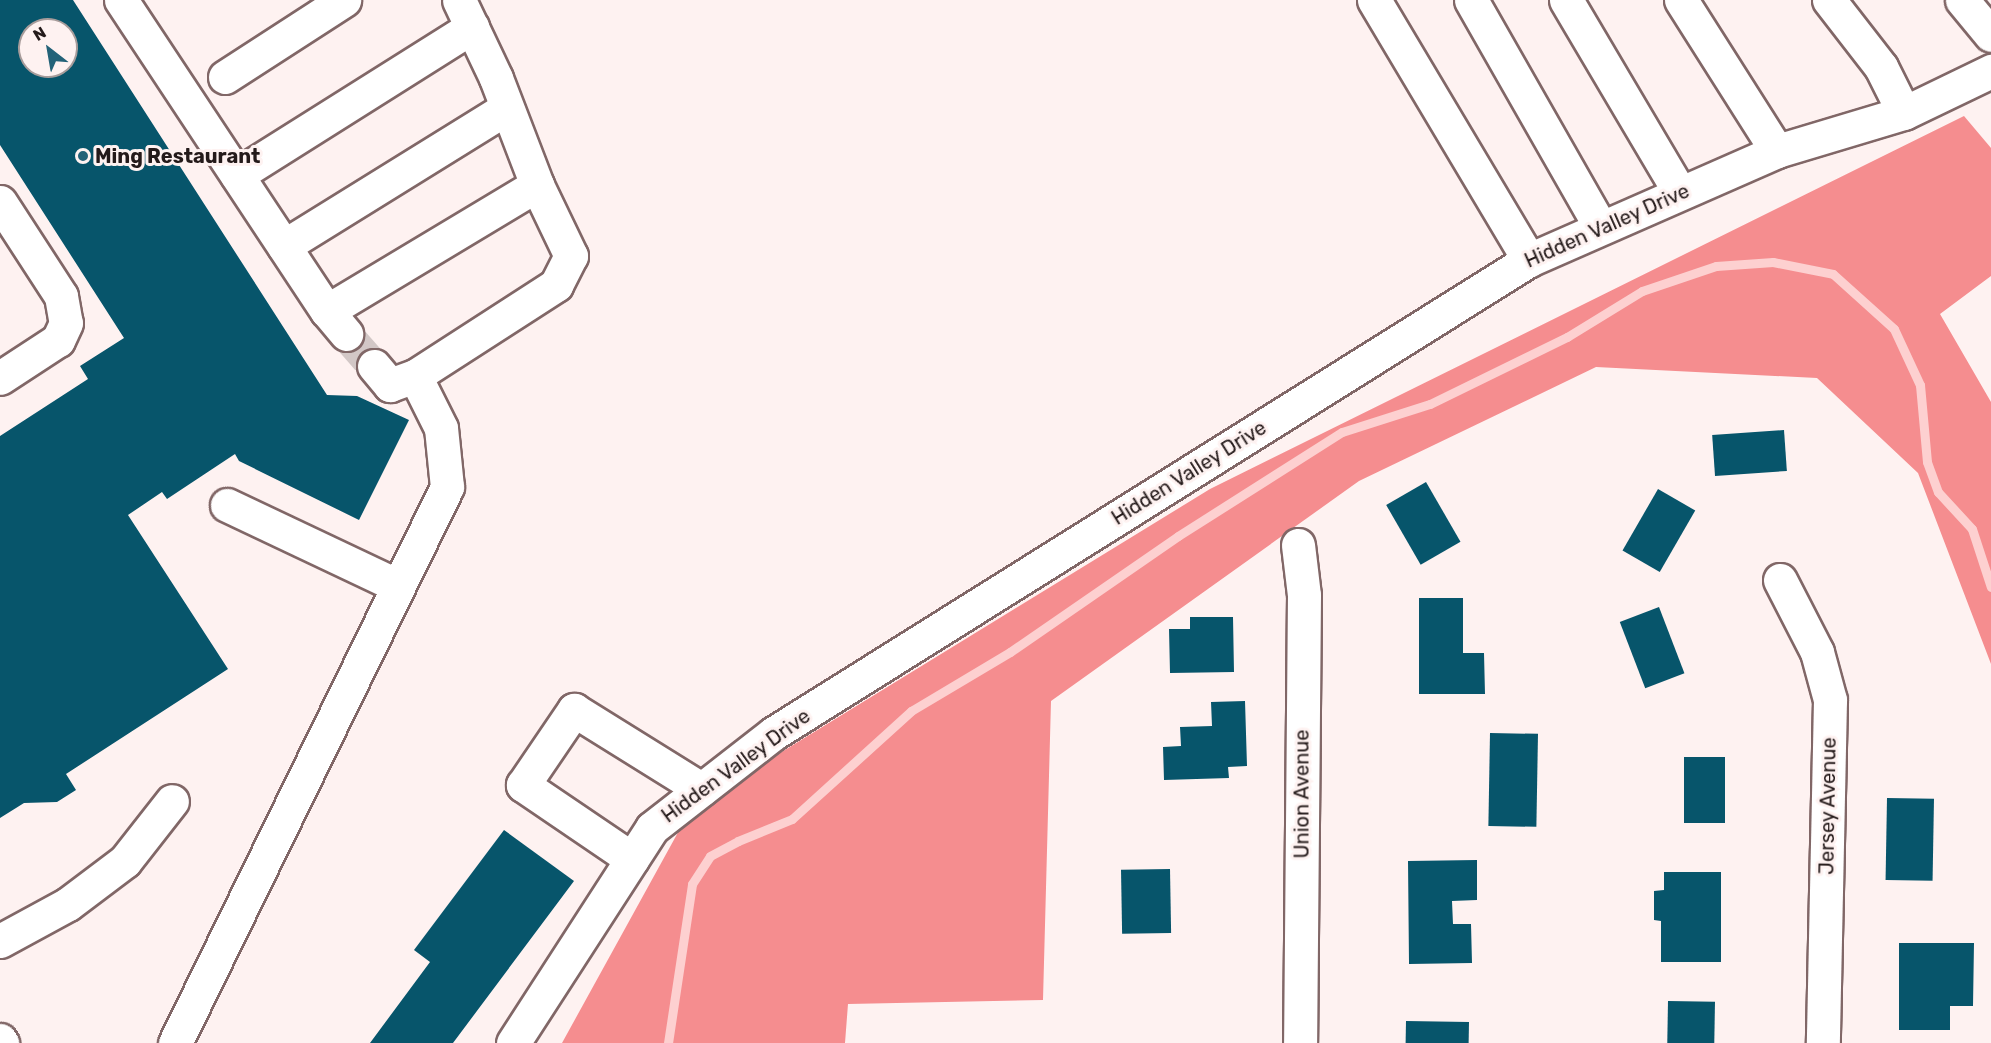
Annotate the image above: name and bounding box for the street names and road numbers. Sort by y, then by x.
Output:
street label: Hidden Valley Drive [1520,179,1694,273]
street label: Hidden Valley Drive [1107,415,1271,531]
street label: Hidden Valley Drive [657,704,815,828]
street label: Union Avenue [1290,729,1314,859]
street label: Jersey Avenue [1815,737,1841,875]

